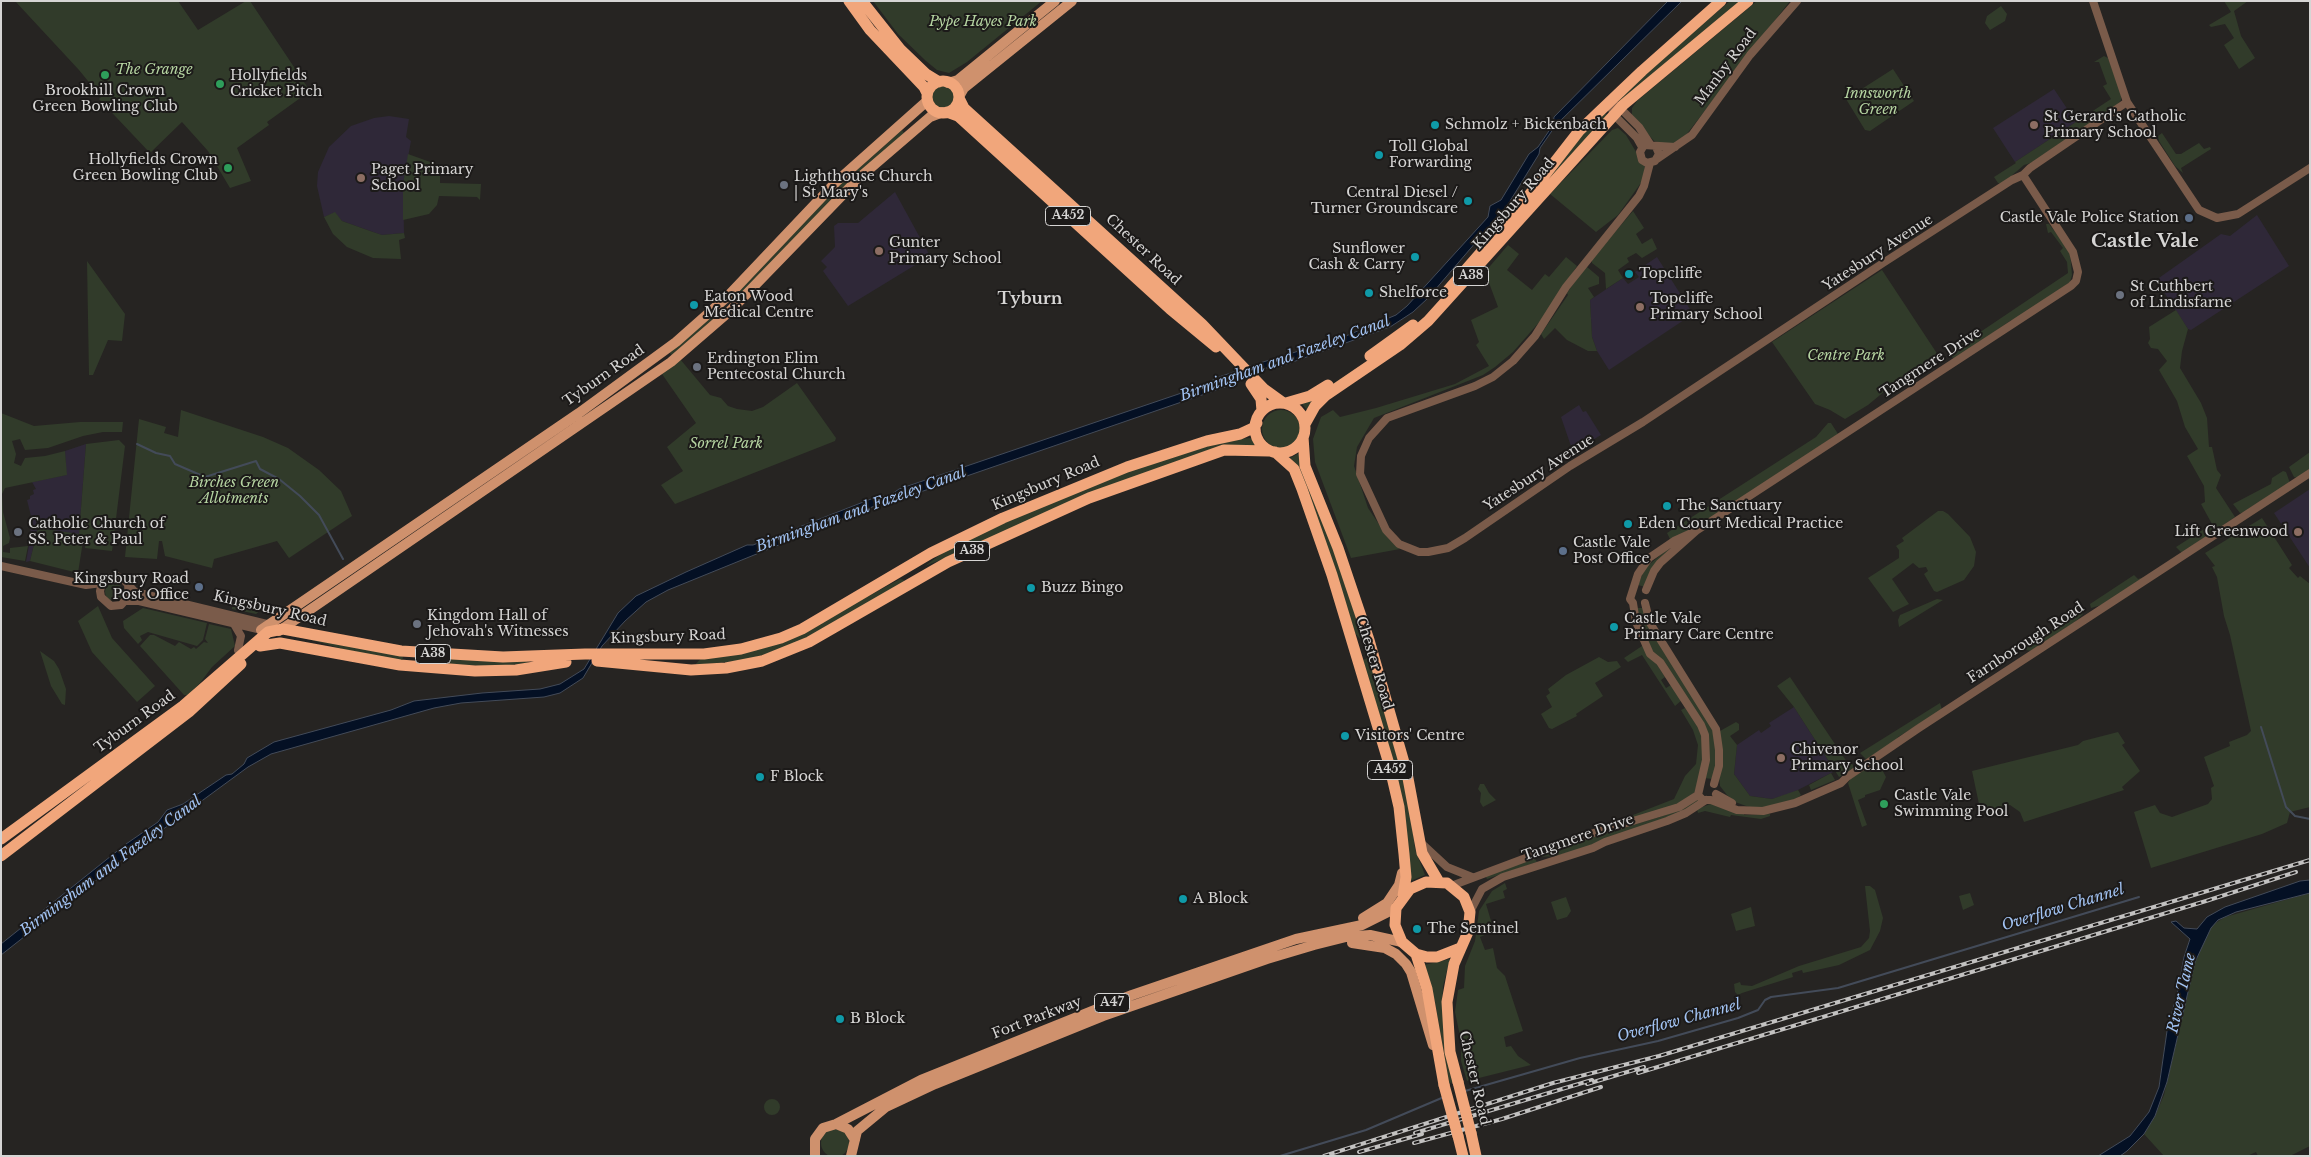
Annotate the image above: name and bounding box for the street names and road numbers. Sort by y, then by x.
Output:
street label: Manby Road [1692,25,1760,109]
street label: Kingsbury Road [1470,155,1558,253]
road number: A452 [1046,207,1090,226]
street label: Chester Road [1102,211,1184,289]
street label: Yatesbury Avenue [1820,211,1936,295]
road number: A38 [1454,266,1488,286]
street label: Tangmere Drive [1877,324,1985,402]
street label: Tyburn Road [560,342,648,410]
street label: Yatesbury Avenue [1481,431,1597,515]
street label: Kingsbury Road [990,454,1102,514]
road number: A38 [954,542,990,560]
street label: Kingsbury Road [212,588,328,630]
street label: Farnborough Road [1965,599,2087,687]
street label: Chester Road [1352,614,1396,712]
street label: Kingsbury Road [610,627,726,647]
road number: A38 [416,644,450,664]
street label: Tyburn Road [91,687,179,757]
road number: A452 [1368,760,1412,780]
street label: Tangmere Drive [1520,811,1636,865]
street label: Fort Parkway [990,993,1084,1043]
road number: A47 [1094,994,1130,1012]
street label: Chester Road [1455,1029,1493,1127]

